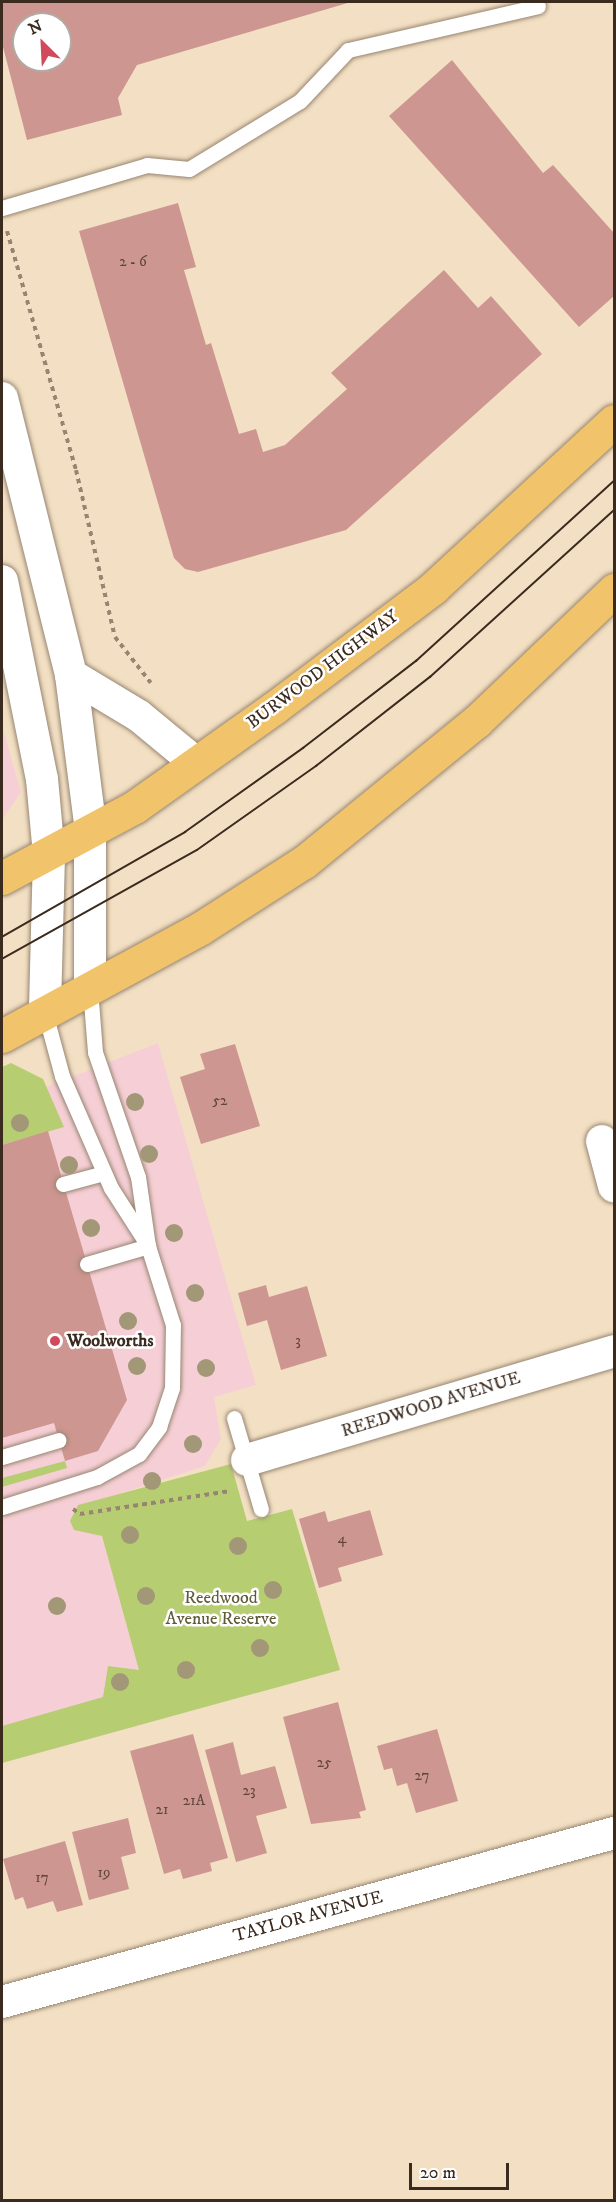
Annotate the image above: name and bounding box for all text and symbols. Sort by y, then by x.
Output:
north arrow [12,12,72,72]
text: N [25,16,46,39]
house number: 2 - 6 [119,253,147,271]
street label: BURWOOD HIGHWAY [243,606,403,734]
house number: 52 [213,1092,227,1110]
place label: Woolworths [67,1330,153,1352]
house number: 3 [295,1332,301,1350]
marker: Woolworths [48,1334,62,1348]
street label: REEDWOOD AVENUE [339,1367,523,1443]
house number: 4 [338,1530,346,1548]
park label: Reedwood Avenue Reserve [166,1588,276,1630]
house number: 25 [317,1754,331,1772]
house number: 27 [415,1767,429,1785]
house number: 23 [243,1782,255,1800]
house number: 21A [183,1792,205,1810]
house number: 21 [156,1801,168,1819]
house number: 19 [98,1864,110,1882]
house number: 17 [35,1869,49,1887]
street label: TAYLOR AVENUE [231,1887,385,1947]
scale bar [412,2151,512,2189]
text: 20 m [420,2162,456,2184]

